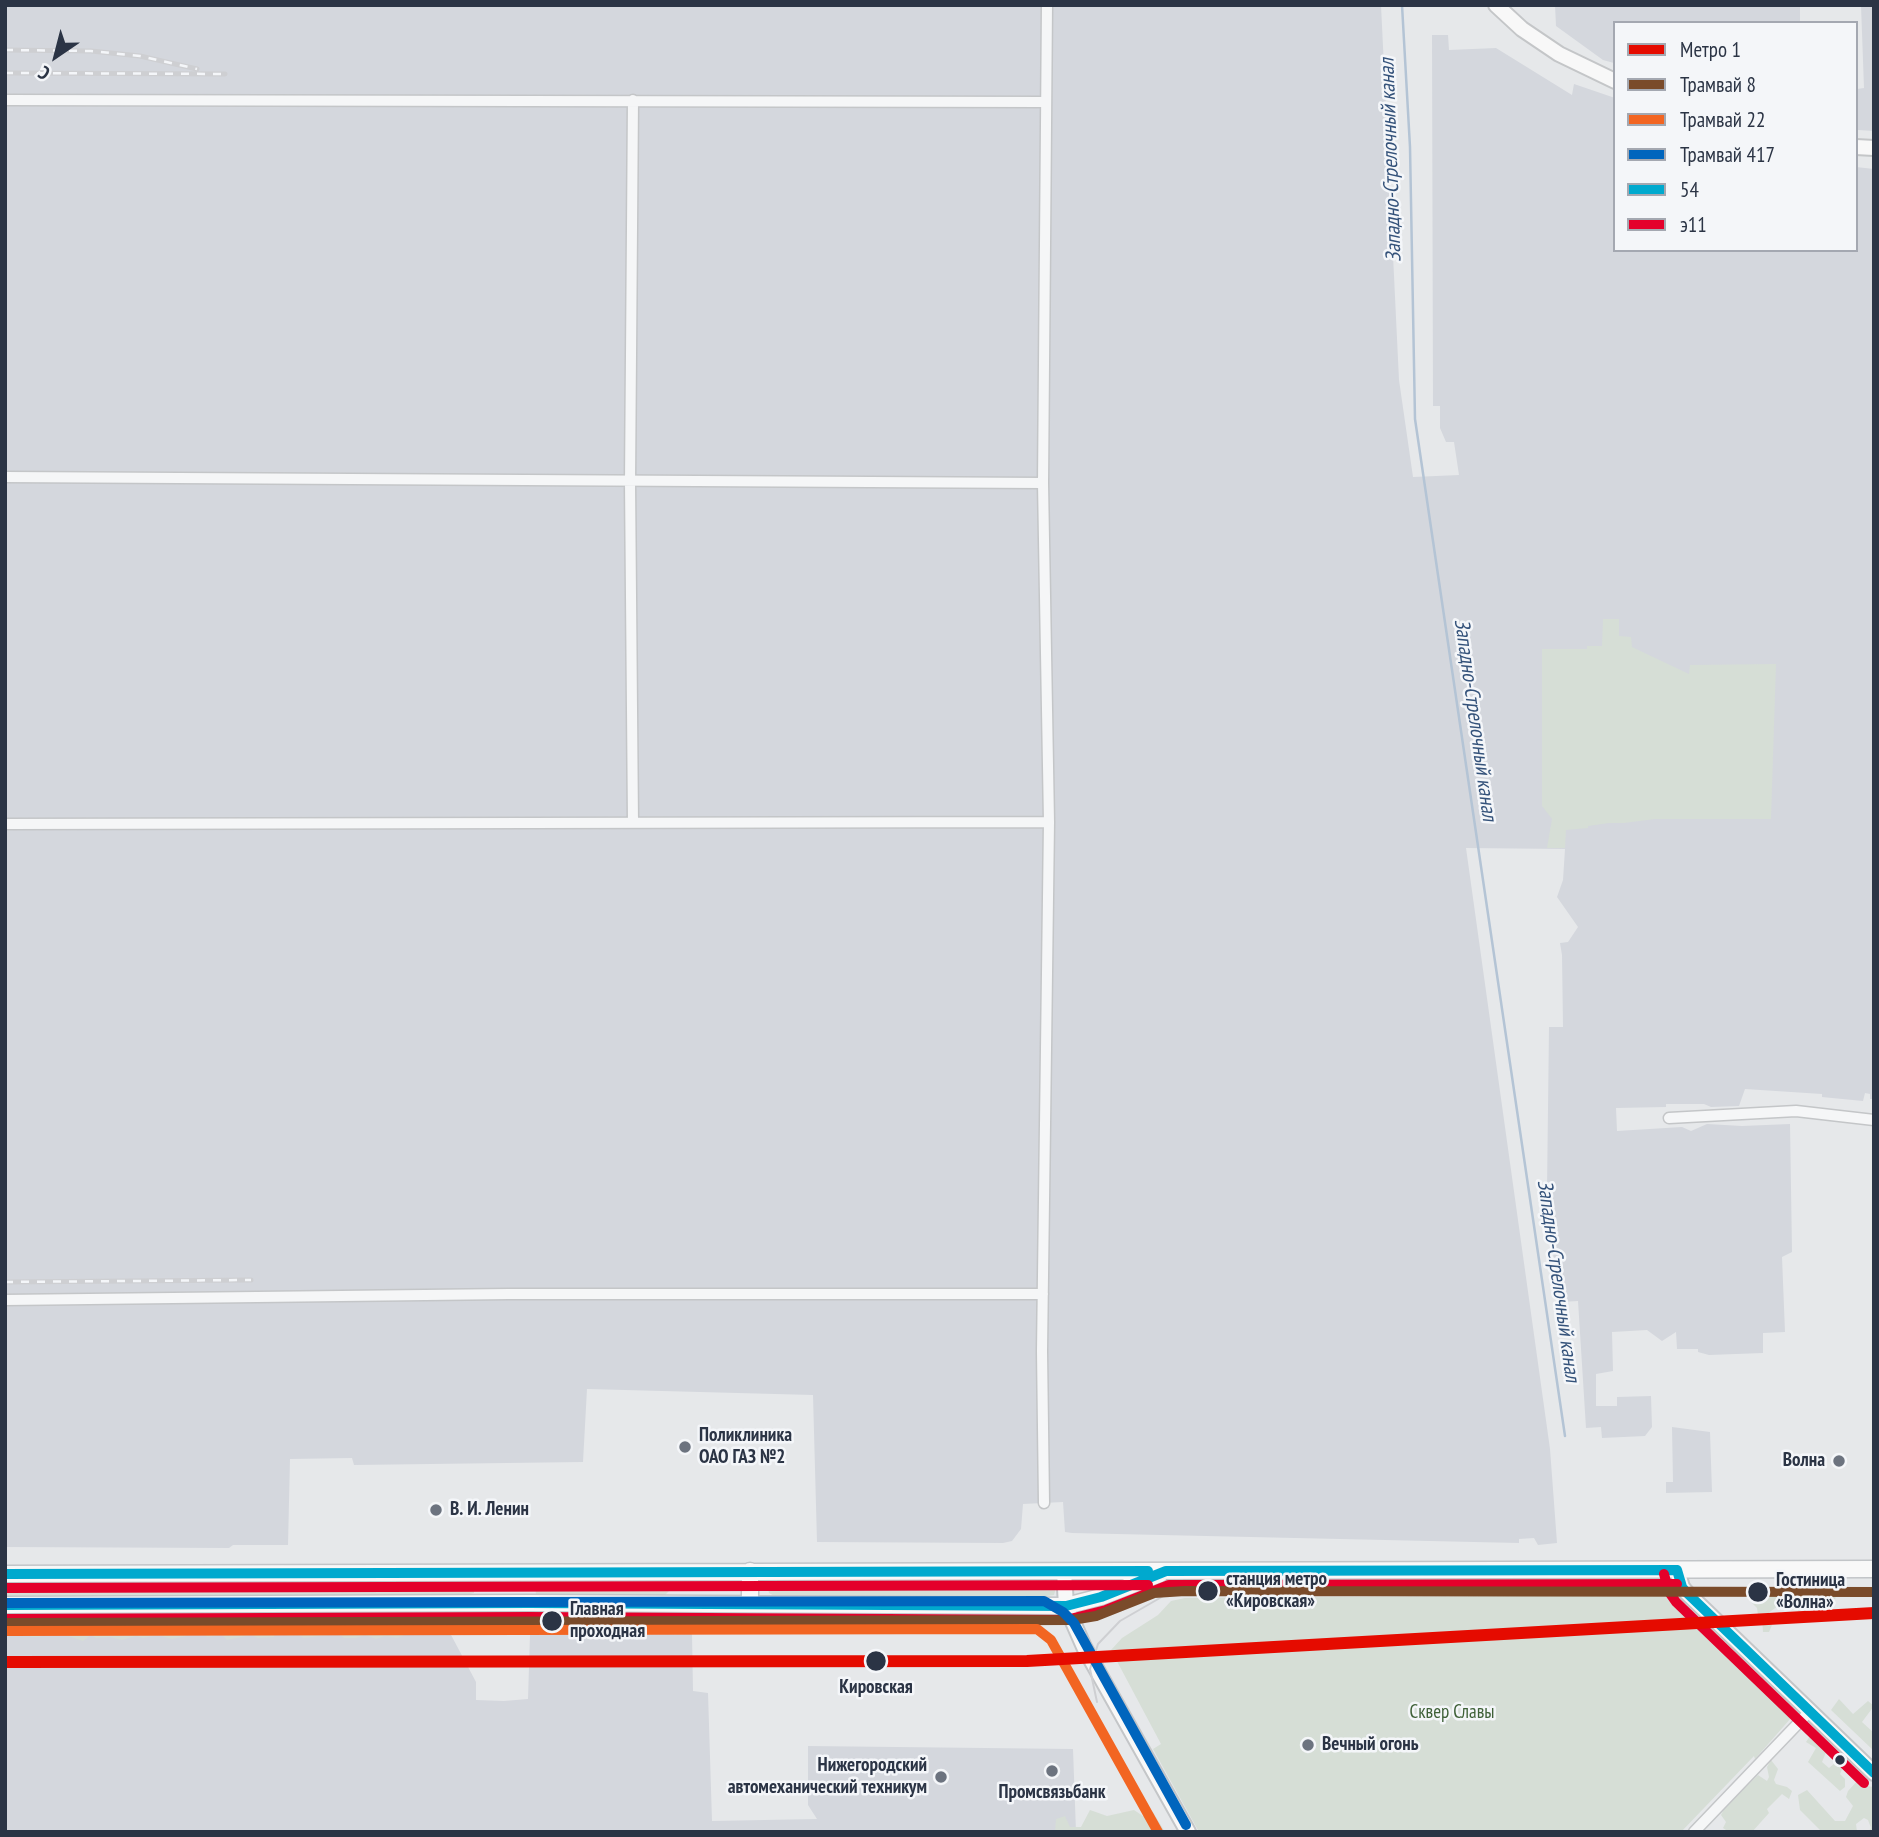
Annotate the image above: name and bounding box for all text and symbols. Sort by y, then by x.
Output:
north arrow [21,21,91,91]
legend [1613,21,1858,252]
text: Метро 1 [1680,36,1741,63]
water label: Западно-Стрелочный канал [1375,58,1407,262]
text: С [34,61,54,86]
text: Трамвай 8 [1680,71,1756,98]
text: Трамвай 22 [1680,106,1765,133]
text: Трамвай 417 [1680,141,1775,168]
text: 54 [1680,176,1699,203]
text: э11 [1680,211,1707,238]
water label: Западно-Стрелочный канал [1448,617,1502,823]
water label: Западно-Стрелочный канал [1531,1178,1585,1384]
place label: Поликлиника ОАО ГАЗ №2 [699,1425,792,1469]
marker: Поликлиника ОАО ГАЗ №2 [677,1439,693,1455]
place label: Волна [1783,1450,1825,1472]
marker: Волна [1831,1453,1847,1469]
place label: В. И. Ленин [450,1499,529,1521]
marker: В. И. Ленин [428,1502,444,1518]
place label: станция метро «Кировская» [1226,1569,1327,1613]
place label: Гостиница «Волна» [1776,1570,1845,1614]
marker: станция метро «Кировская» [1196,1579,1220,1603]
marker: Гостиница «Волна» [1746,1580,1770,1604]
place label: Главная проходная [570,1599,645,1643]
marker: Главная проходная [540,1609,564,1633]
marker: Кировская [864,1649,888,1673]
place label: Кировская [839,1677,913,1699]
park label: Сквер Славы [1409,1702,1495,1724]
place label: Вечный огонь [1322,1734,1418,1756]
marker: Вечный огонь [1300,1737,1316,1753]
unlabelled marker [1833,1753,1847,1767]
place label: Нижегородский автомеханический техникум [728,1755,927,1799]
marker: Промсвязьбанк [1044,1763,1060,1779]
marker: Нижегородский автомеханический техникум [933,1769,949,1785]
place label: Промсвязьбанк [998,1782,1106,1804]

